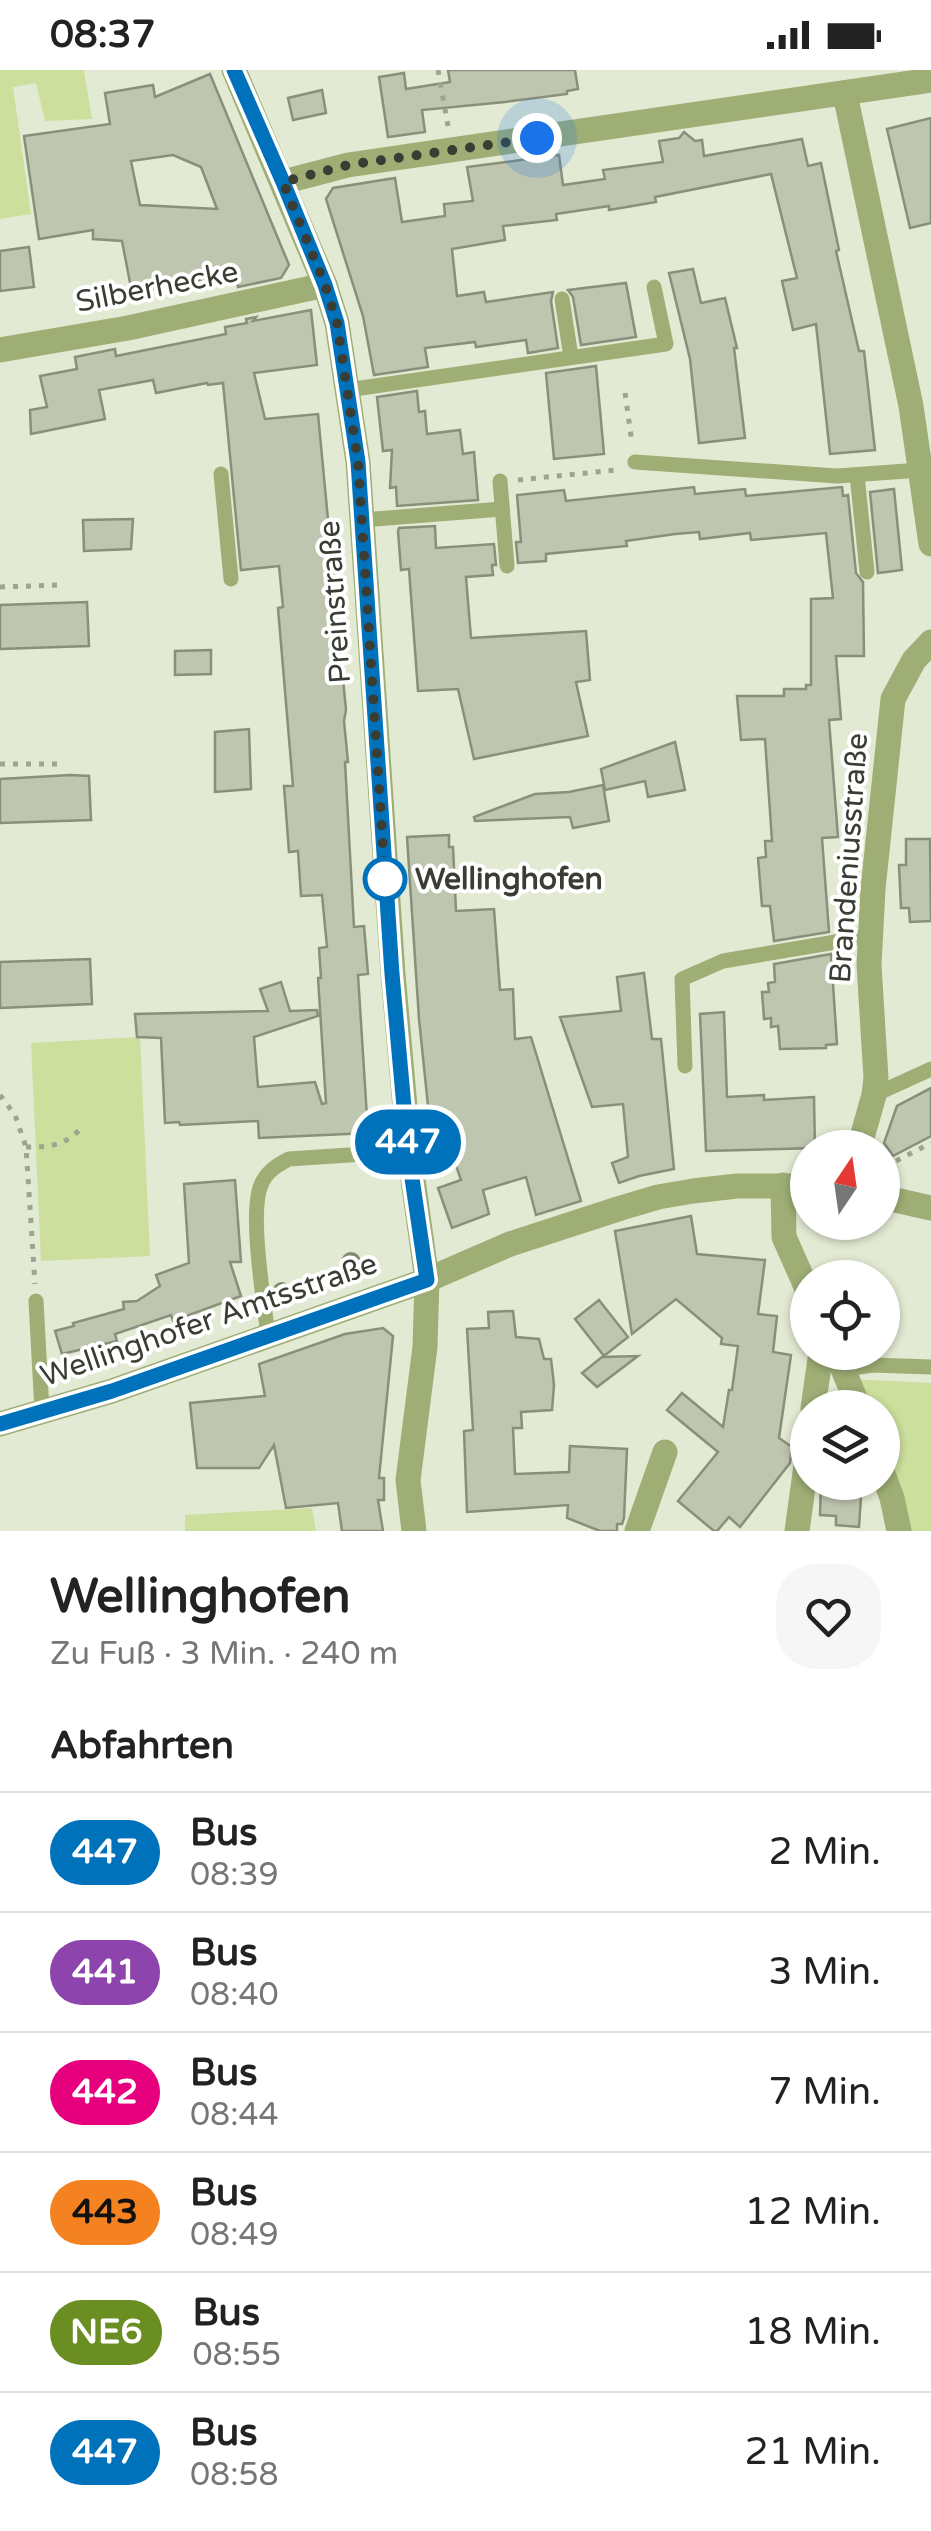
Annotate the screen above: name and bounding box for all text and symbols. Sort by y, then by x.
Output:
text: 08:37 [50,12,155,58]
your location [512,113,562,163]
street label: Silberhecke [73,253,241,321]
street label: Preinstraße [311,519,359,685]
street label: Brandeniusstraße [822,732,876,984]
marker: Wellinghofen [364,858,406,900]
place label: Wellinghofen [415,861,603,898]
line badge: 447 [350,1110,466,1174]
text: 447 [375,1121,441,1163]
north arrow [790,1130,900,1240]
map controls [790,1130,900,1500]
street label: Wellinghofer Amtsstraße [36,1245,382,1395]
button: locate [790,1260,900,1370]
button: layers [790,1390,900,1500]
button: heart [776,1564,881,1669]
text: Wellinghofen [50,1568,350,1626]
text: Zu Fuß · 3 Min. · 240 m [50,1635,398,1673]
text: Abfahrten [50,1723,234,1769]
text: Bus [190,1810,257,1856]
text: 2 Min. [768,1829,881,1875]
text: 447 [72,1831,138,1873]
text: 08:39 [190,1856,279,1894]
text: Bus [190,1930,257,1976]
text: 3 Min. [768,1949,881,1995]
text: 441 [72,1951,138,1993]
text: 08:40 [190,1976,279,2014]
text: Bus [190,2050,257,2096]
text: 7 Min. [768,2069,881,2115]
text: 442 [72,2071,138,2113]
text: 08:44 [190,2096,279,2134]
text: Bus [190,2170,257,2216]
text: 12 Min. [745,2189,881,2235]
text: 443 [72,2191,138,2233]
text: 08:49 [190,2216,279,2254]
text: Bus [192,2290,260,2336]
text: 18 Min. [745,2309,881,2355]
text: NE6 [70,2311,142,2353]
text: 08:55 [192,2336,281,2374]
text: Bus [190,2410,257,2456]
text: 21 Min. [745,2429,881,2475]
text: 447 [72,2431,138,2473]
text: 08:58 [190,2456,279,2494]

